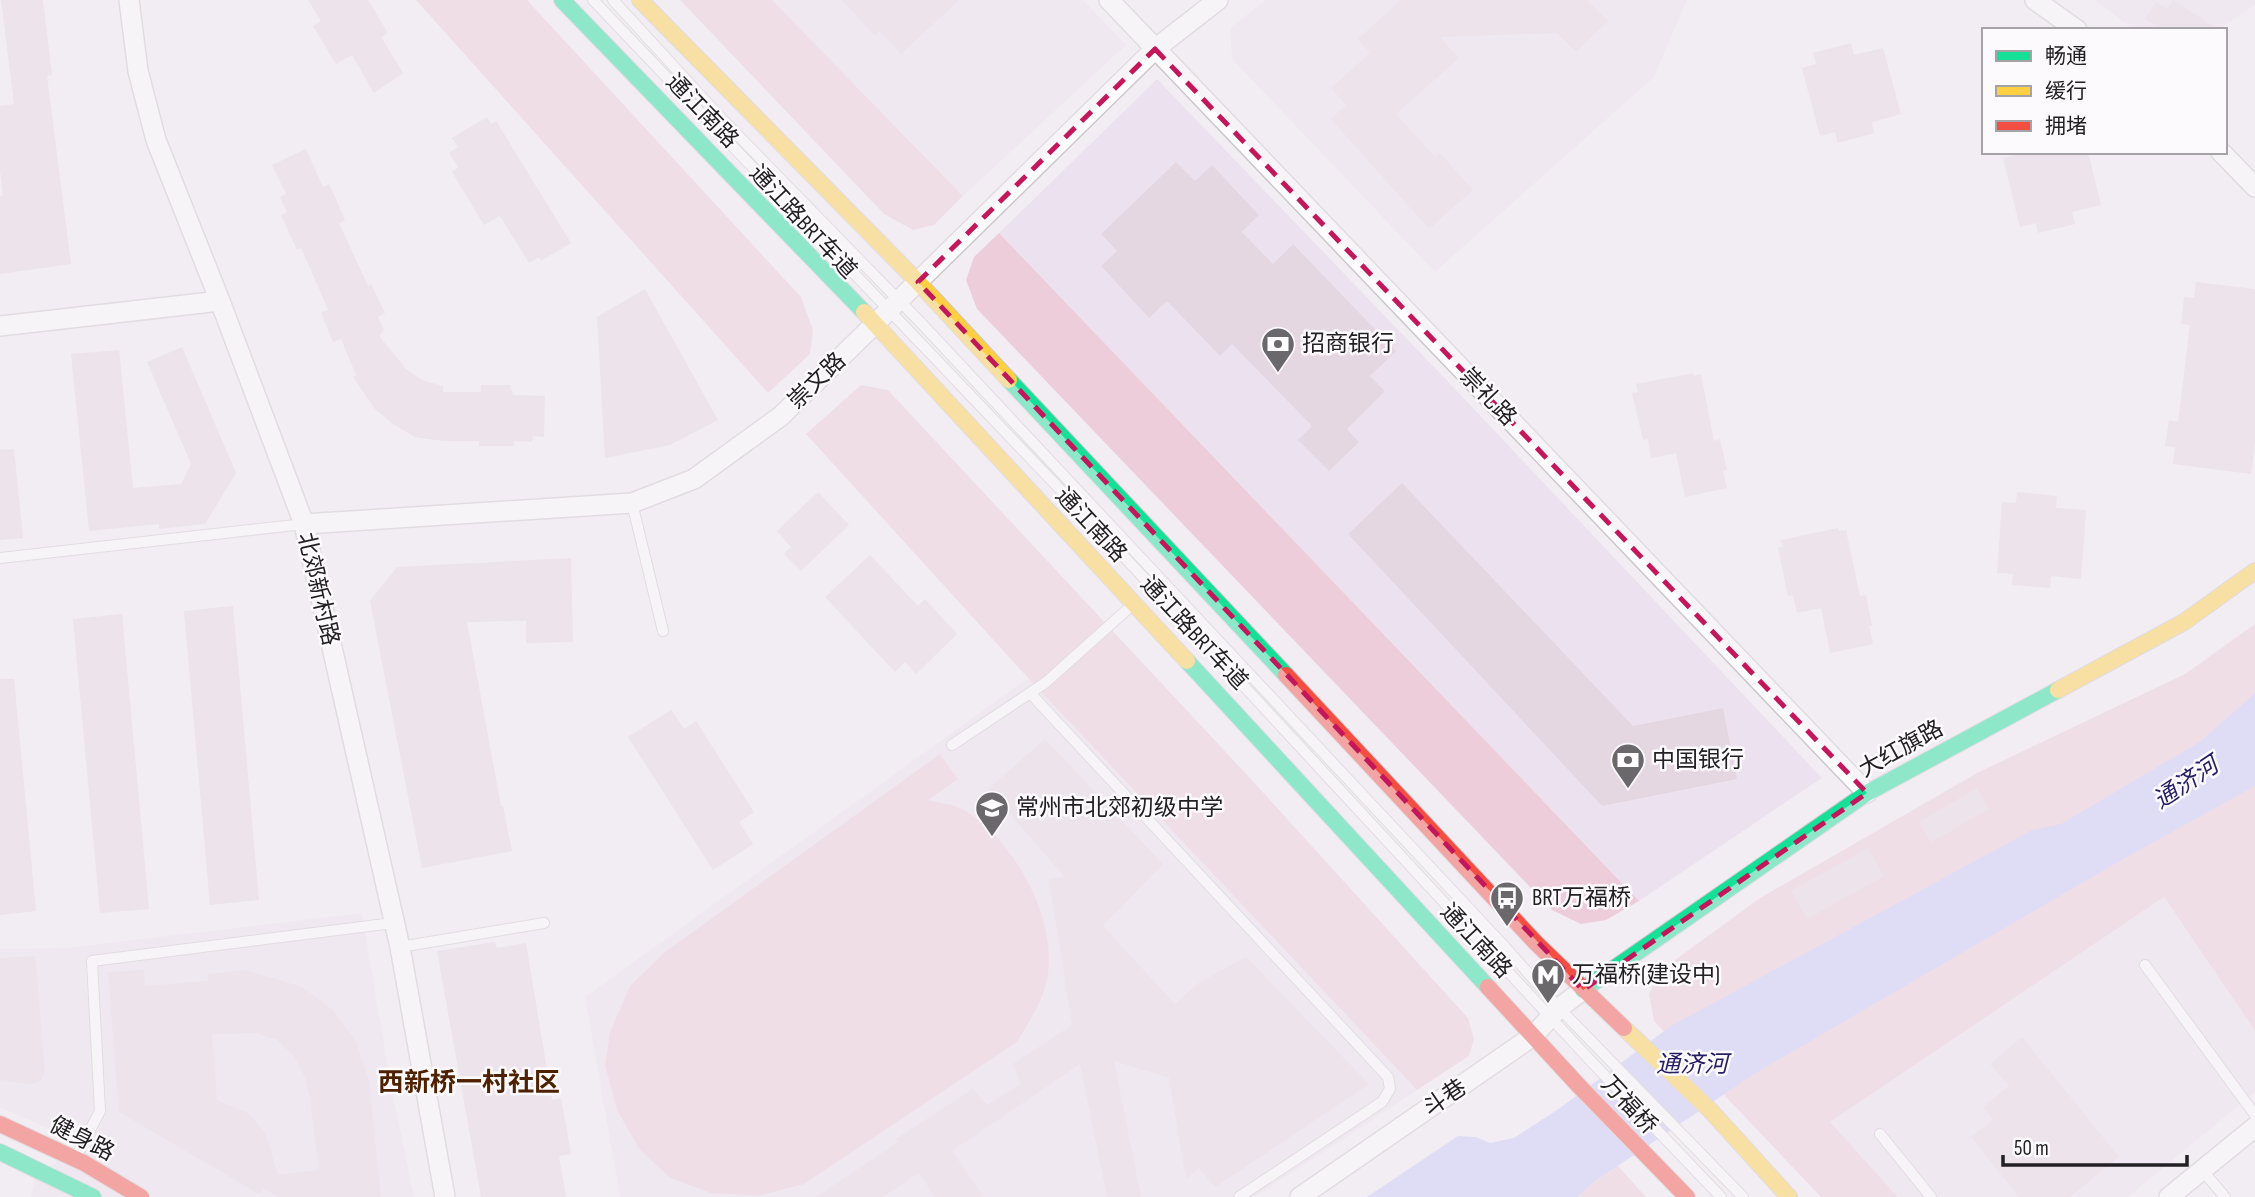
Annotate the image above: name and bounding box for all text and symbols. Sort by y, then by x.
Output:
legend [1982,28,2227,154]
text: 畅通 [2045,44,2087,69]
street label: 通江南路 [660,68,744,154]
text: 缓行 [2045,79,2087,104]
text: 拥堵 [2045,114,2087,139]
street label: 通江路BRT车道 [743,159,863,285]
bank icon: 招商银行 [1259,325,1297,374]
place label: 招商银行 [1302,330,1394,358]
street label: 崇文路 [782,347,852,415]
street label: 崇礼路 [1454,362,1522,432]
street label: 通江南路 [1049,482,1133,568]
street label: 北郊新村路 [291,530,345,648]
street label: 通江路BRT车道 [1134,570,1254,696]
street label: 大红旗路 [1854,714,1948,784]
bank icon: 中国银行 [1609,741,1647,790]
place label: 中国银行 [1652,746,1744,774]
water label: 通济河 [2148,749,2227,815]
school or university icon: 常州市北郊初级中学 [973,789,1011,838]
place label: 常州市北郊初级中学 [1016,794,1223,822]
bus stop icon: BRT万福桥 [1488,879,1526,928]
place label: BRT万福桥 [1532,884,1631,912]
street label: 通江南路 [1434,898,1518,984]
metro station icon: 万福桥(建设中) [1529,956,1567,1005]
place label: 万福桥(建设中) [1572,961,1720,989]
water label: 通济河 [1656,1050,1732,1079]
district label: 西新桥一村社区 [378,1068,560,1099]
street label: 万福桥 [1595,1070,1663,1140]
street label: 斗巷 [1418,1074,1472,1122]
street label: 健身路 [45,1111,119,1167]
scale bar [2003,1124,2187,1168]
text: 50 m [2014,1136,2049,1161]

